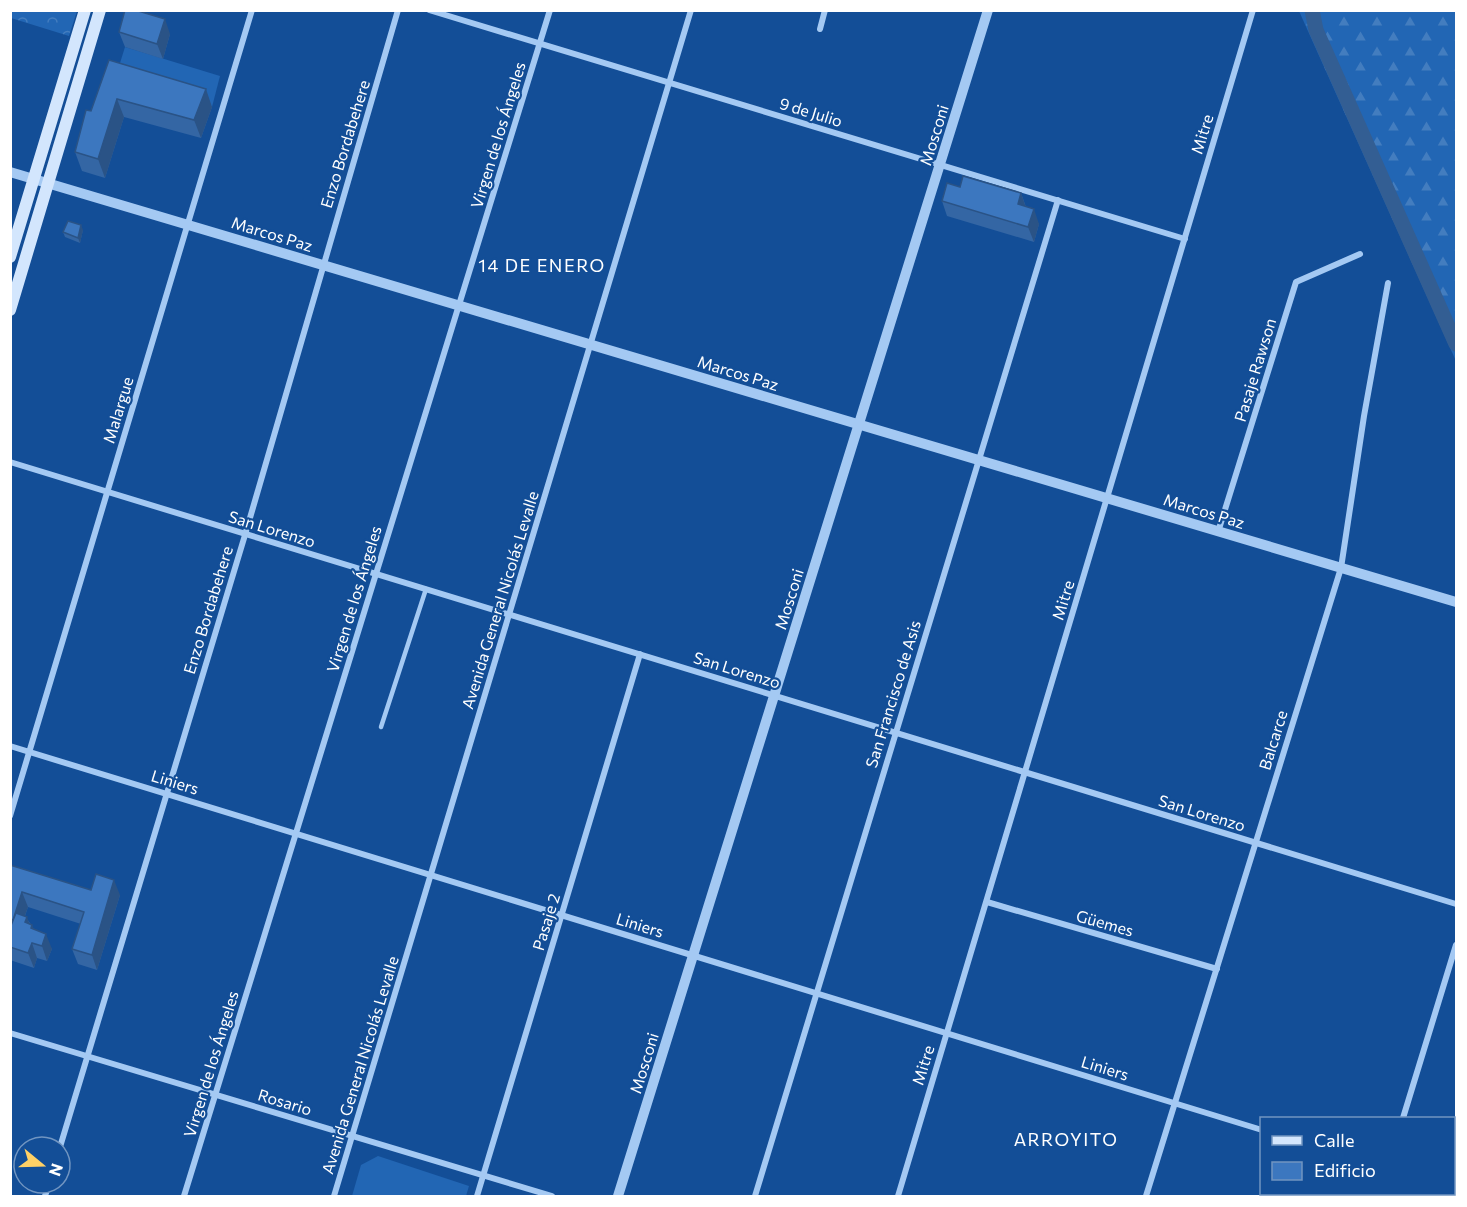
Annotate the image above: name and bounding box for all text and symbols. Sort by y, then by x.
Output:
street label: Virgen de los Ángeles [466,59,529,210]
street label: Enzo Bordabehere [316,78,373,210]
street label: 9 de Julio [777,93,845,130]
street label: Mosconi [915,102,952,168]
street label: Mitre [1187,112,1217,156]
street label: Marcos Paz [229,212,315,255]
district label: 14 DE ENERO [478,254,606,276]
street label: Pasaje Rawson [1230,316,1279,424]
street label: Marcos Paz [695,351,781,394]
street label: Malargue [98,374,137,445]
street label: Avenida General Nicolás Levalle [457,489,542,711]
street label: Marcos Paz [1161,489,1247,532]
street label: San Lorenzo [226,506,318,551]
street label: Virgen de los Ángeles [322,523,385,674]
street label: Enzo Bordabehere [179,544,236,676]
street label: Mosconi [770,566,807,632]
street label: Mitre [1048,578,1078,622]
street label: San Francisco de Asis [861,618,924,770]
street label: San Lorenzo [691,647,783,692]
street label: Balcarce [1254,708,1291,772]
street label: Liniers [149,765,201,798]
street label: San Lorenzo [1156,790,1248,835]
street label: Pasaje 2 [528,891,563,953]
street label: Güemes [1074,905,1136,940]
street label: Liniers [614,908,666,941]
street label: Avenida General Nicolás Levalle [317,954,402,1176]
street label: Virgen de los Ángeles [179,988,242,1139]
street label: Mosconi [625,1030,662,1096]
street label: Mitre [908,1043,938,1087]
street label: Liniers [1079,1051,1131,1084]
street label: Rosario [256,1084,314,1119]
legend [1260,1117,1455,1195]
district label: ARROYITO [1014,1128,1118,1150]
text: Calle [1314,1129,1354,1151]
north arrow [12,1135,72,1195]
text: Edificio [1314,1159,1376,1181]
text: N [46,1161,68,1179]

